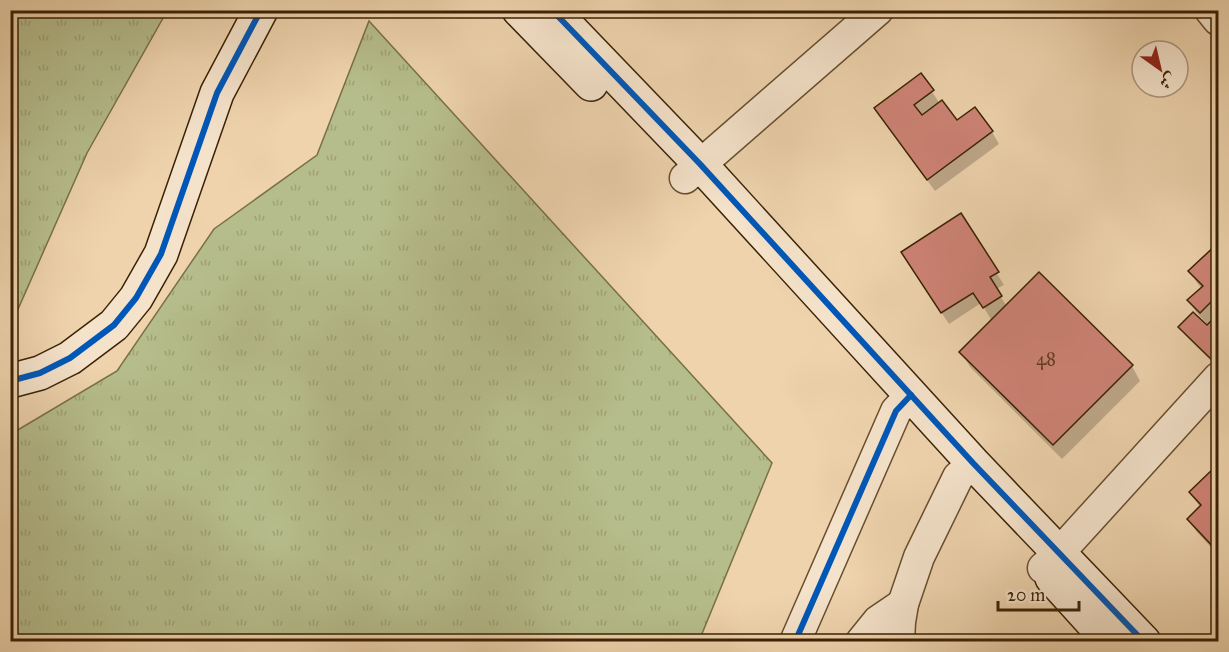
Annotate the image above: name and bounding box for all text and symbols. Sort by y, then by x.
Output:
north arrow [1130,39,1190,99]
text: ش [1156,69,1180,93]
house number: 48 [1036,348,1056,370]
scale bar [998,574,1079,612]
text: 20 m [1007,584,1045,606]

